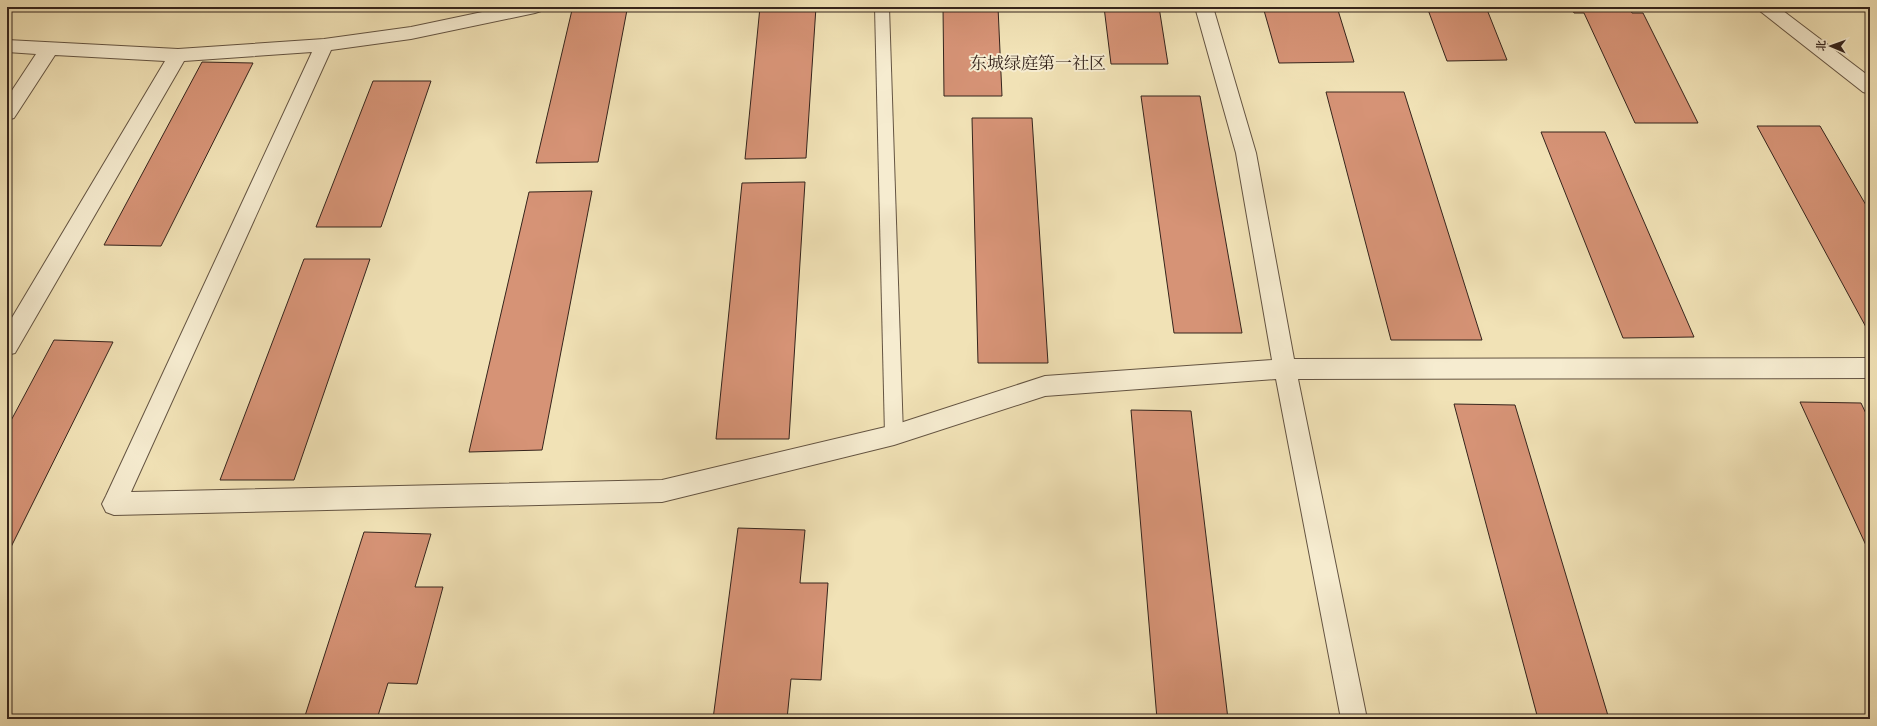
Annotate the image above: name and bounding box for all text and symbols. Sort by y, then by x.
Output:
north arrow [1811,26,1851,66]
text: 北 [1813,40,1829,51]
district label: 东城绿庭第一社区 [970,50,1106,75]

